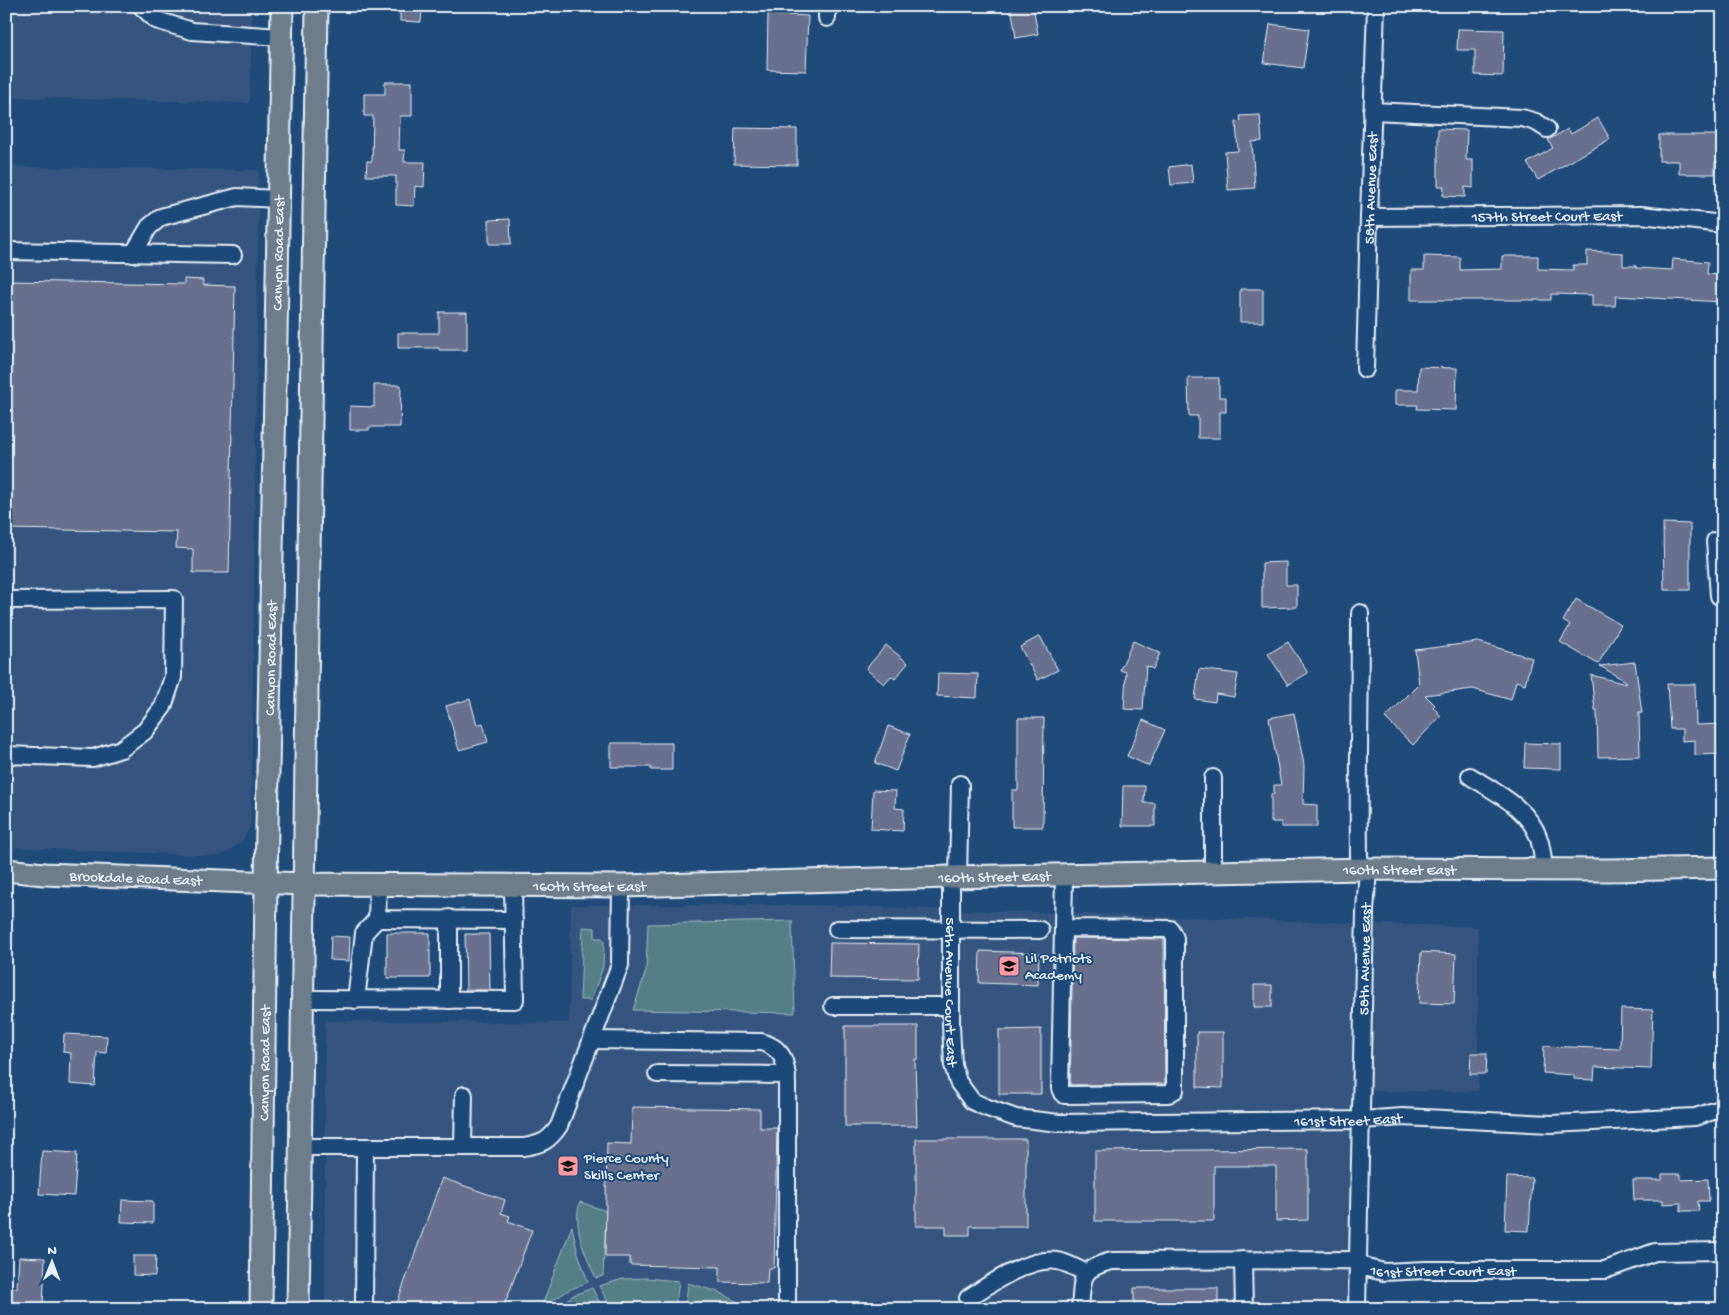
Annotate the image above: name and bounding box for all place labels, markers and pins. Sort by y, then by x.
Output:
place label: Lil Patriots Academy [1025,950,1092,985]
school or university icon: Lil Patriots Academy [997,954,1021,978]
place label: Pierce County Skills Center [583,1150,669,1185]
school or university icon: Pierce County Skills Center [556,1154,580,1178]

